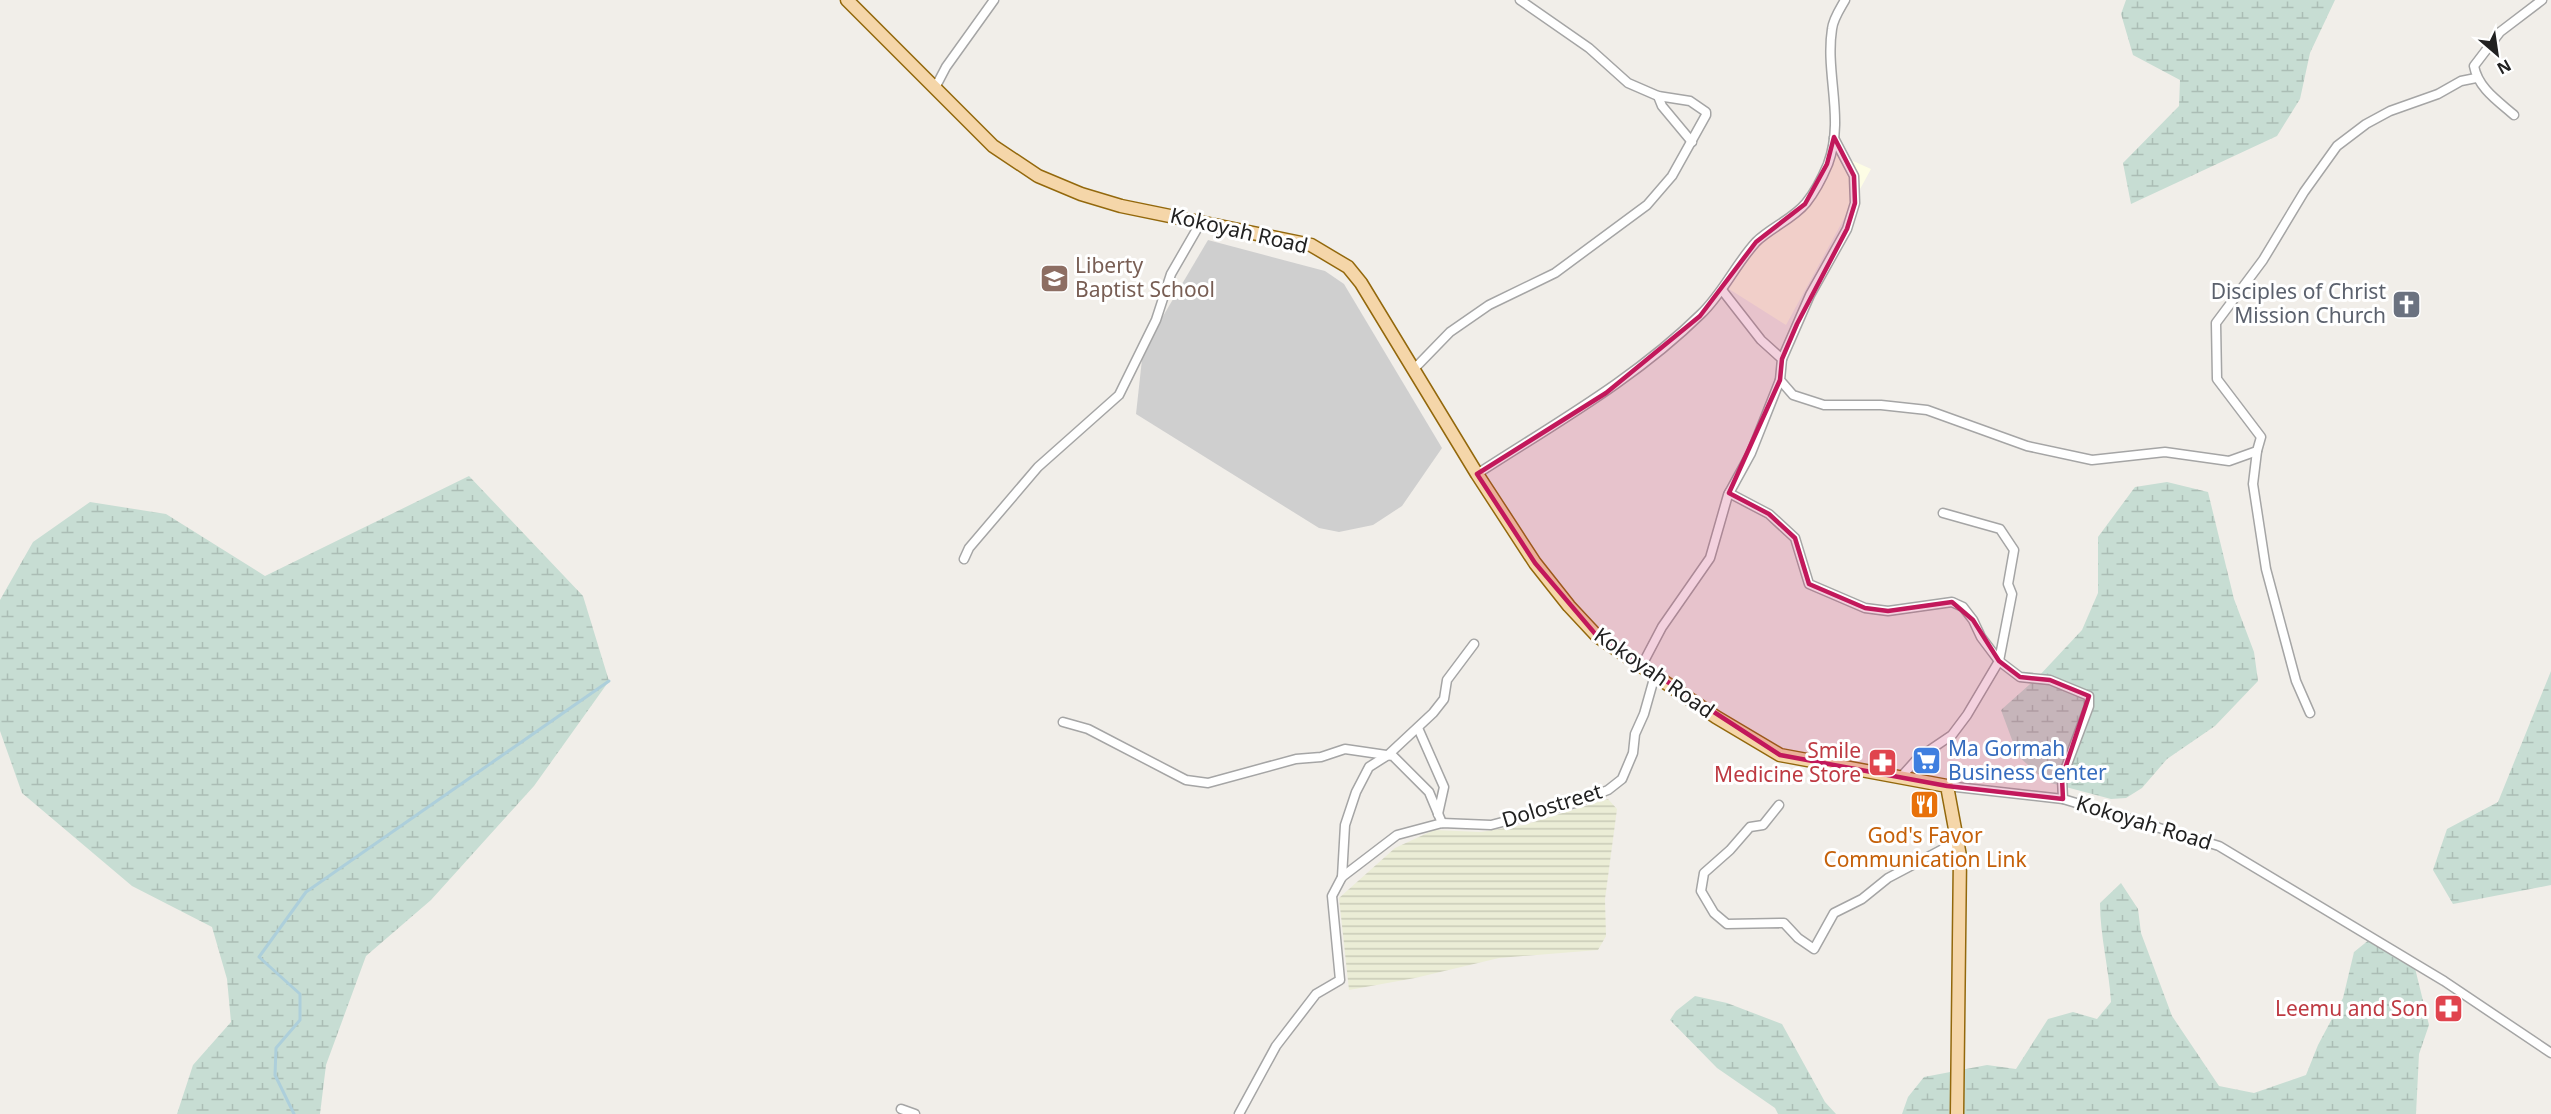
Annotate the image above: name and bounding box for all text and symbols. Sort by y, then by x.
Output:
north arrow [2467,24,2527,84]
text: N [2493,54,2515,80]
street label: Kokoyah Road [1168,201,1311,259]
place label: Liberty Baptist School [1075,251,1215,303]
school or university icon: Liberty Baptist School [1038,262,1070,294]
place label: Disciples of Christ Mission Church [2211,277,2386,329]
church icon: Disciples of Christ Mission Church [2391,288,2423,320]
street label: Kokoyah Road [1589,620,1720,724]
place label: Ma Gormah Business Center [1948,734,2107,786]
place label: Smile Medicine Store [1714,736,1861,788]
supermarket icon: Ma Gormah Business Center [1911,745,1943,777]
pharmacy icon: Smile Medicine Store [1866,747,1898,779]
street label: Dolostreet [1498,776,1606,834]
street label: Kokoyah Road [2073,788,2216,856]
restaurant icon: God's Favor Communication Link [1909,789,1941,821]
place label: God's Favor Communication Link [1823,821,2027,873]
pharmacy icon: Leemu and Son [2433,993,2465,1025]
place label: Leemu and Son [2275,994,2428,1022]

